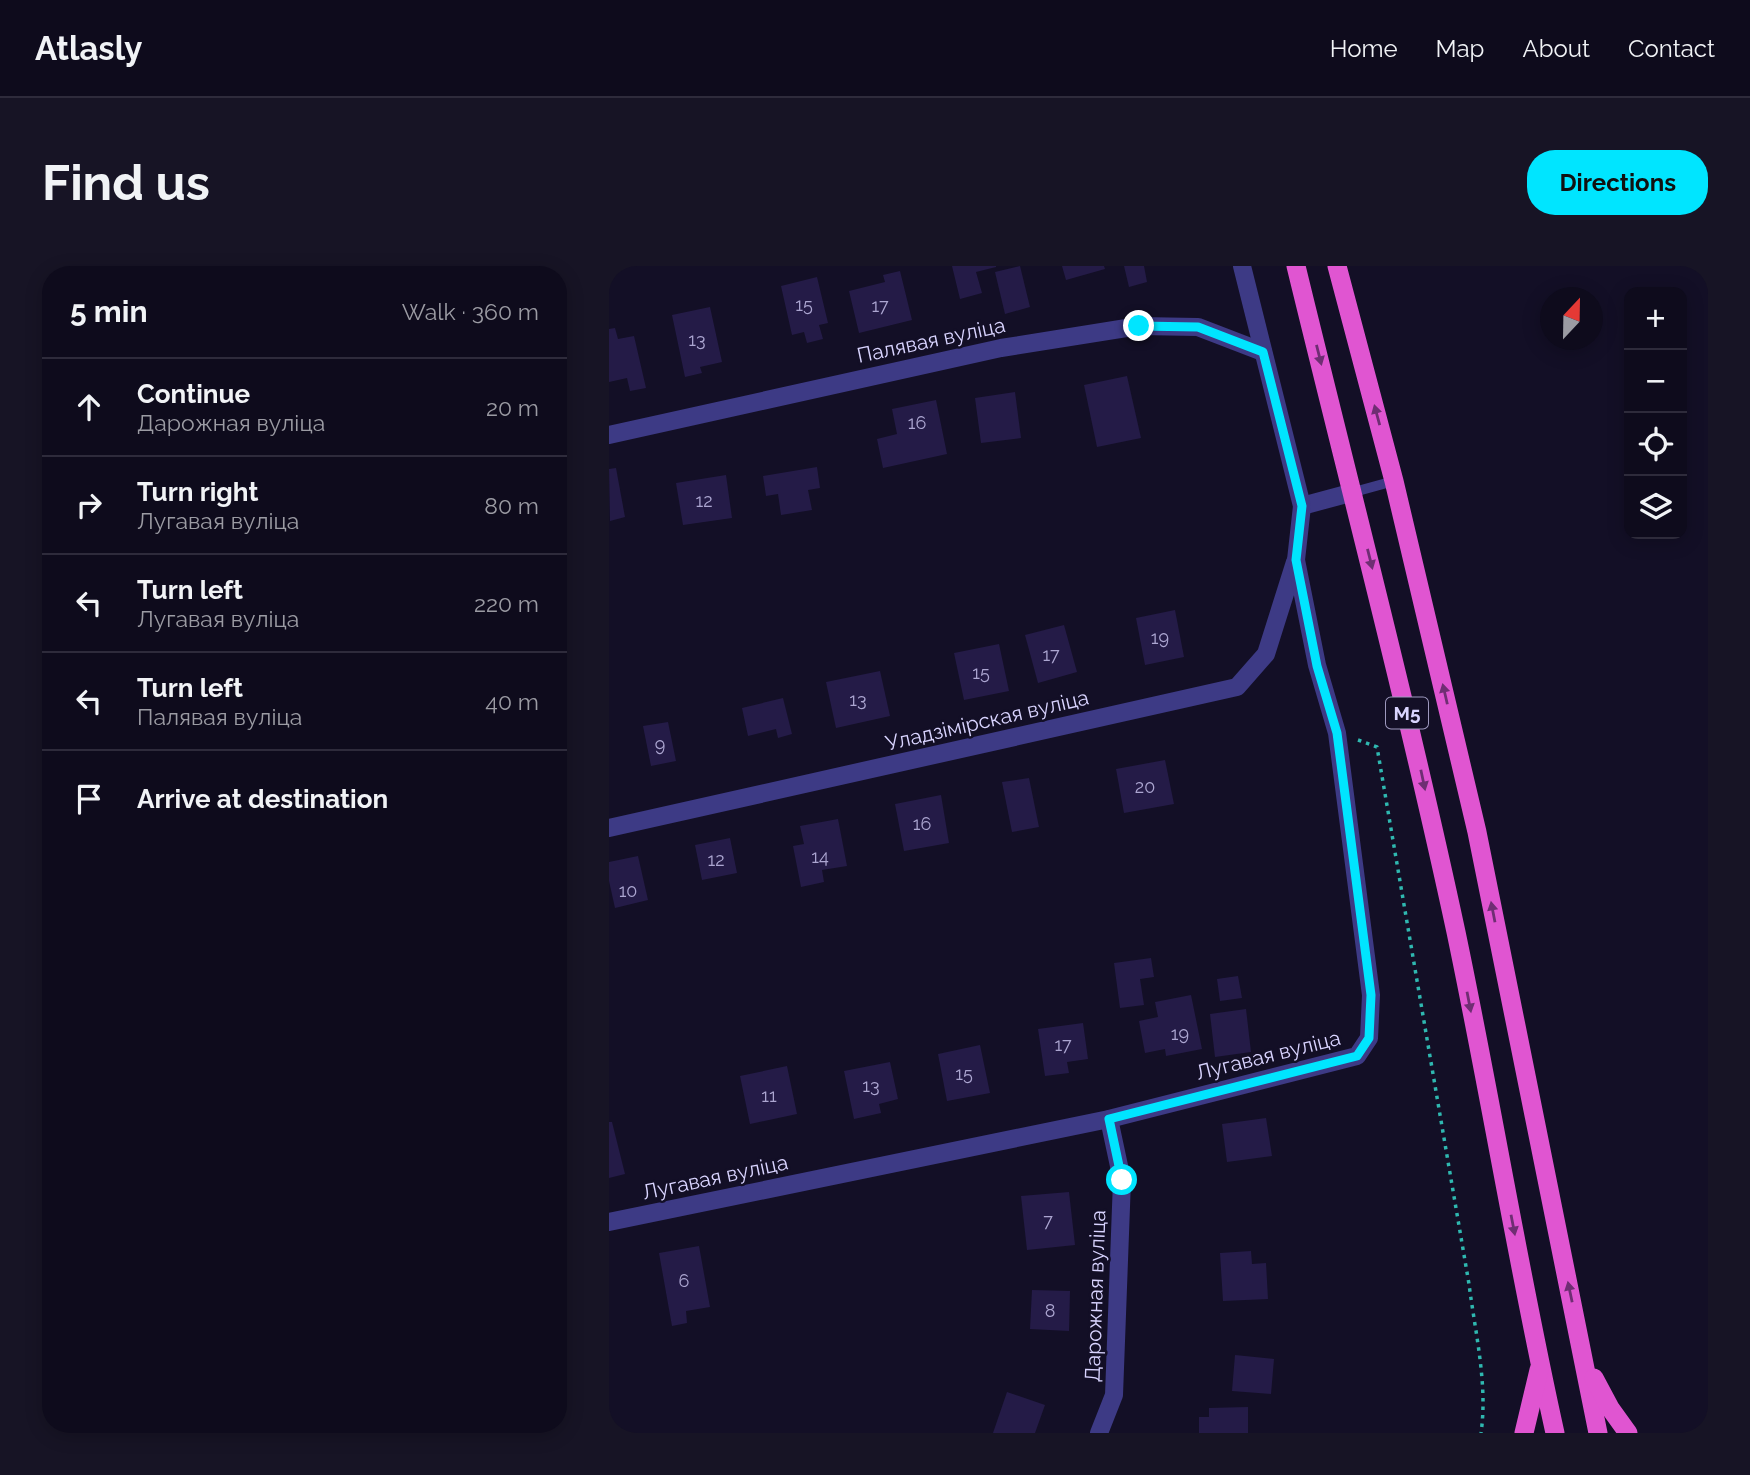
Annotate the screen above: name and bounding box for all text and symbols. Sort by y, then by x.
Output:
text: Atlasly [35,29,142,68]
text: Home [1330,34,1398,63]
text: Map [1436,34,1484,63]
text: About [1522,34,1590,63]
text: Contact [1628,34,1715,63]
button: Directions [1527,150,1708,215]
text: Find us [42,154,210,211]
north arrow [1540,287,1603,350]
map controls [1624,287,1687,539]
button: + [1624,287,1687,350]
text: 5 min [70,294,148,329]
house number: 15 [795,294,813,315]
house number: 17 [871,295,889,316]
text: Walk · 360 m [402,298,539,325]
route end [1123,310,1154,341]
street label: Палявая вуліца [855,312,1007,368]
house number: 13 [688,329,706,350]
one-way arrow [1314,344,1325,366]
button: − [1624,350,1687,413]
text: Continue [137,379,250,409]
icon: ahead [70,388,108,426]
text: 20 m [486,394,539,421]
one-way arrow [1371,404,1381,425]
text: Дарожная вуліца [137,409,325,436]
house number: 16 [908,412,926,433]
button: locate [1624,413,1687,476]
button: layers [1624,476,1687,539]
text: Turn right [137,477,258,507]
icon: right [70,486,108,524]
house number: 12 [695,490,713,511]
text: 80 m [484,492,539,519]
text: Лугавая вуліца [137,507,299,534]
one-way arrow [1365,548,1376,570]
text: Turn left [137,575,243,605]
icon: left [70,584,108,622]
text: 220 m [474,590,539,617]
text: Лугавая вуліца [137,605,299,632]
house number: 19 [1151,627,1169,648]
house number: 17 [1042,644,1060,665]
house number: 15 [972,662,990,683]
text: Turn left [137,673,243,703]
icon: left [70,682,108,720]
one-way arrow [1439,683,1450,705]
street label: Уладзімірская вуліца [883,684,1091,756]
text: 40 m [485,688,539,715]
house number: 13 [849,689,867,710]
road number: М5 [1386,698,1428,728]
text: Палявая вуліца [137,703,302,730]
house number: 9 [655,734,665,755]
one-way arrow [1417,769,1428,791]
house number: 20 [1135,776,1155,797]
icon: arrive [70,780,108,818]
text: Arrive at destination [137,784,388,814]
house number: 16 [913,813,931,834]
house number: 14 [811,846,829,867]
house number: 12 [707,849,725,870]
house number: 10 [619,880,637,901]
one-way arrow [1488,901,1499,923]
one-way arrow [1464,991,1475,1013]
house number: 19 [1171,1023,1189,1044]
street label: Лугавая вуліца [1193,1025,1343,1085]
house number: 17 [1054,1034,1072,1055]
house number: 15 [955,1063,973,1084]
house number: 13 [862,1075,880,1096]
house number: 11 [761,1085,777,1106]
street label: Лугавая вуліца [640,1149,790,1205]
route start [1106,1164,1137,1195]
house number: 7 [1043,1210,1053,1231]
street label: Дарожная вуліца [1080,1210,1110,1382]
one-way arrow [1508,1214,1519,1236]
house number: 6 [679,1270,690,1291]
one-way arrow [1564,1281,1575,1303]
house number: 8 [1045,1300,1055,1321]

